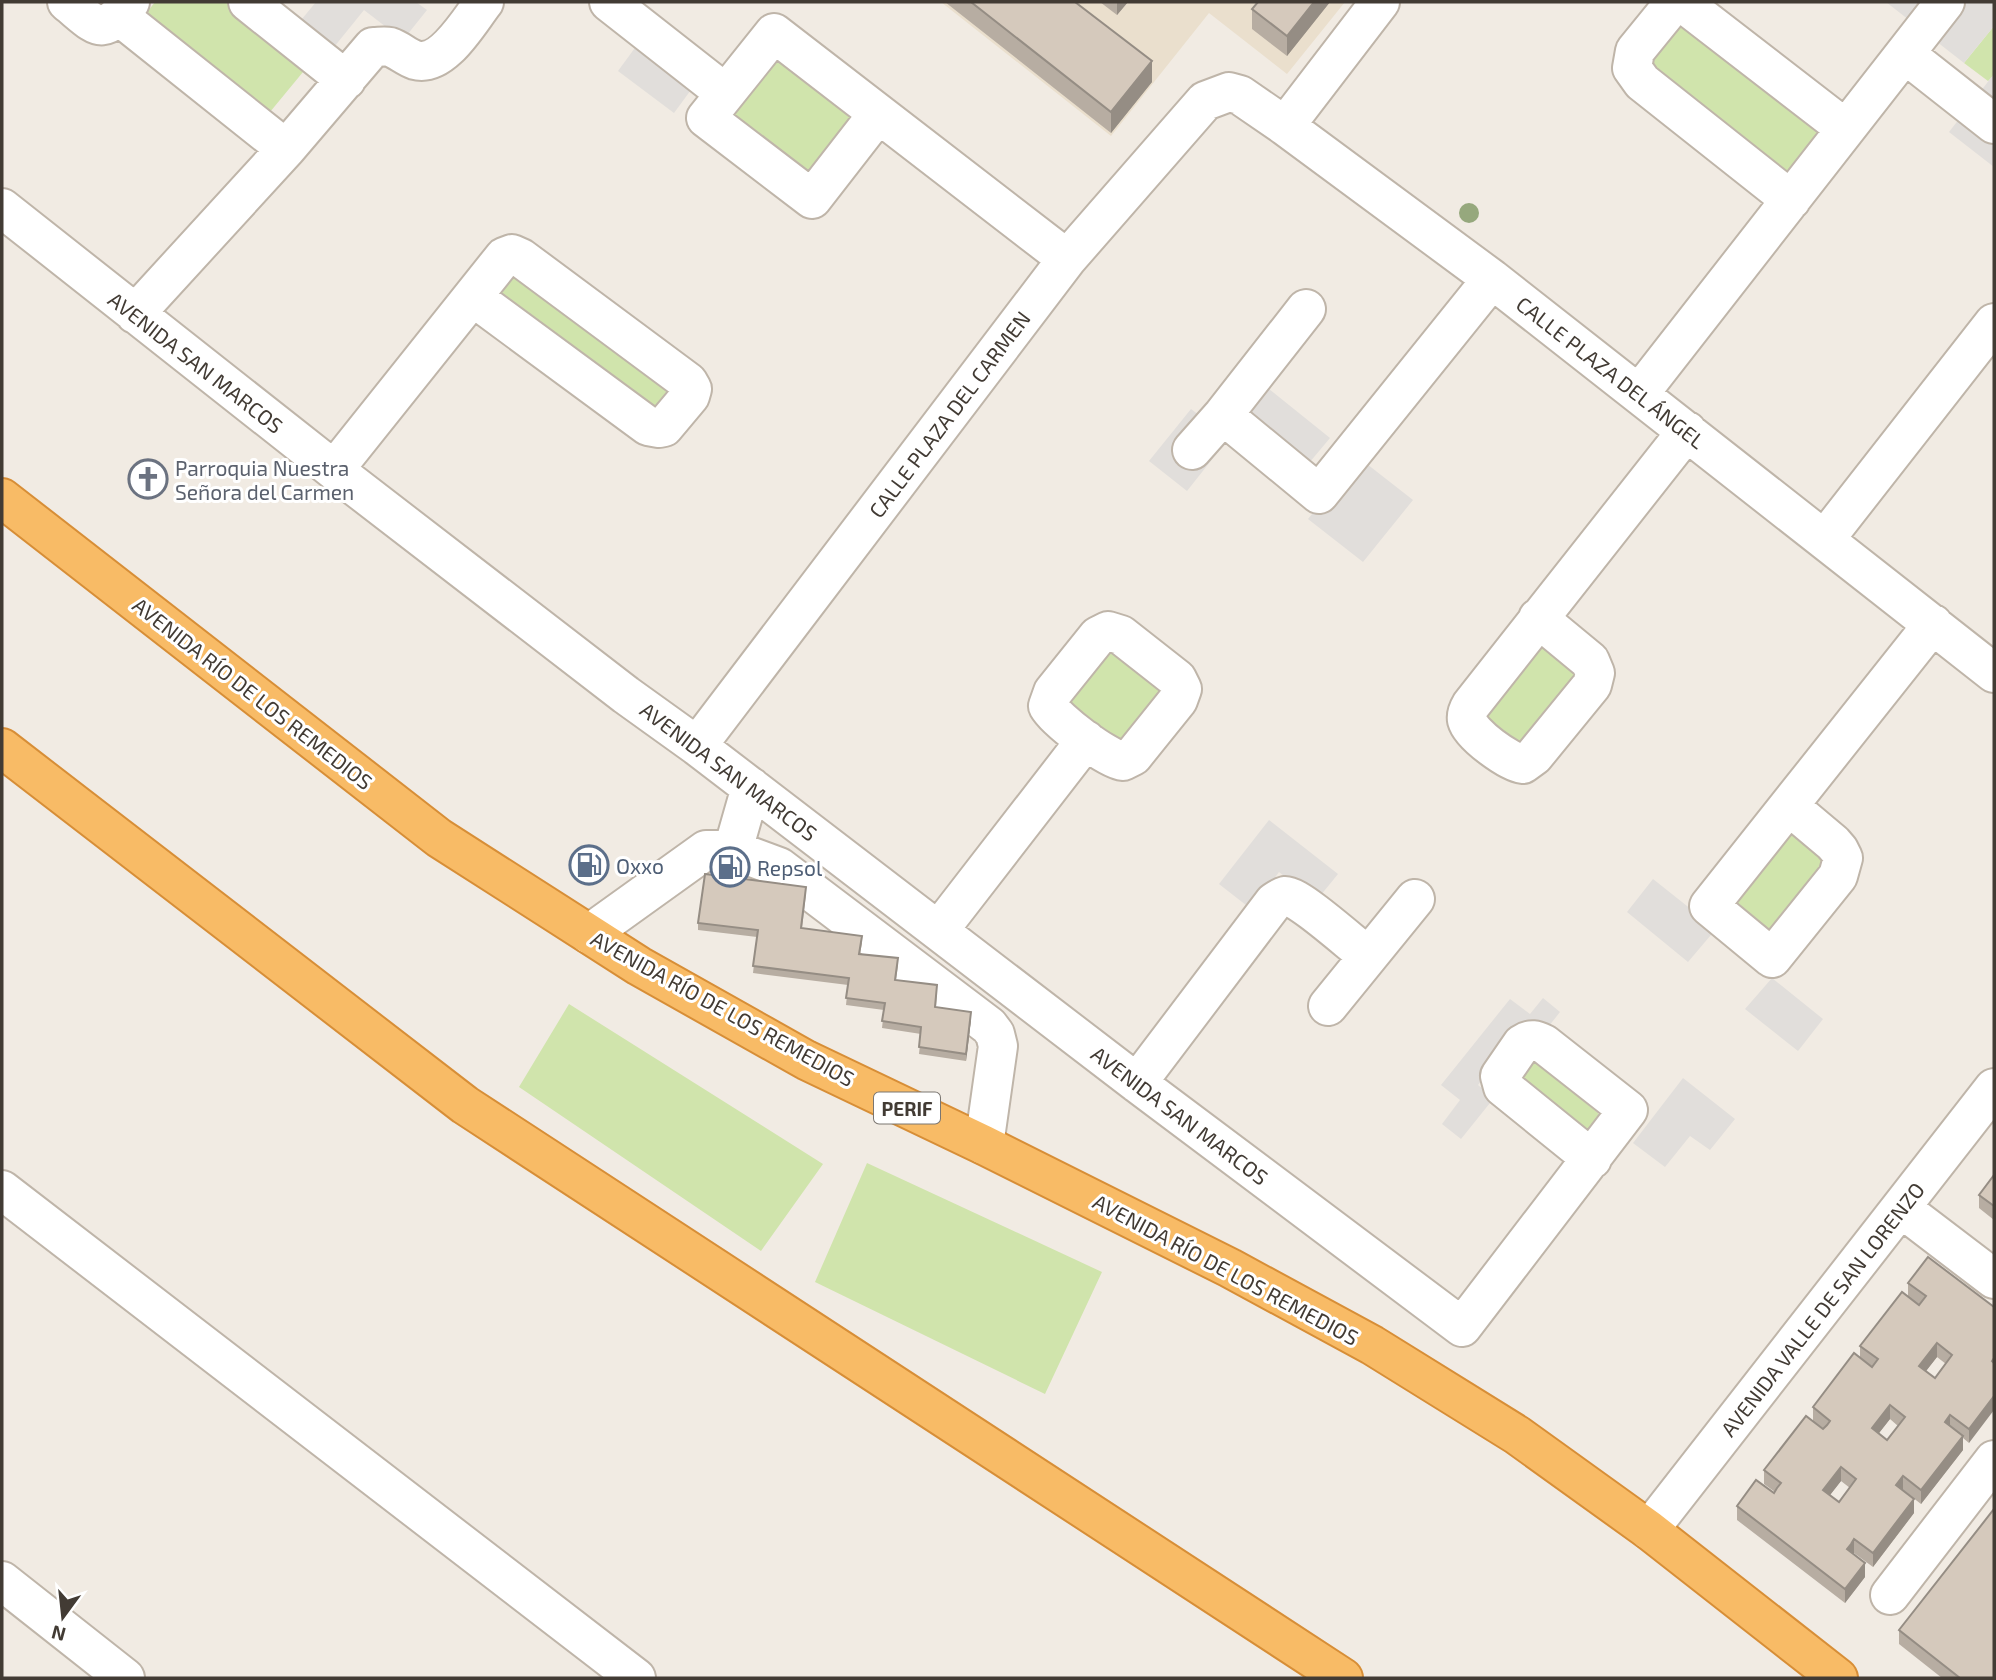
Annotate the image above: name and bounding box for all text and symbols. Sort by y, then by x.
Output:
street label: AVENIDA SAN MARCOS [104,286,288,438]
street label: CALLE PLAZA DEL ÁNGEL [1512,291,1710,453]
street label: CALLE PLAZA DEL CARMEN [863,306,1035,522]
place label: Parroquia Nuestra Señora del Carmen [175,455,354,504]
church icon: Parroquia Nuestra Señora del Carmen [127,458,169,500]
street label: AVENIDA RÍO DE LOS REMEDIOS [128,592,378,794]
street label: AVENIDA SAN MARCOS [636,696,822,846]
fuel station icon: Oxxo [568,844,610,886]
fuel station icon: Repsol [709,846,751,888]
place label: Oxxo [616,853,664,878]
place label: Repsol [757,855,823,880]
street label: AVENIDA RÍO DE LOS REMEDIOS [587,925,859,1091]
street label: AVENIDA SAN MARCOS [1087,1040,1273,1190]
road number: PERIF [874,1092,940,1124]
street label: AVENIDA VALLE DE SAN LORENZO [1715,1177,1929,1441]
street label: AVENIDA RÍO DE LOS REMEDIOS [1089,1188,1363,1350]
north arrow [28,1582,98,1652]
text: N [49,1621,68,1647]

